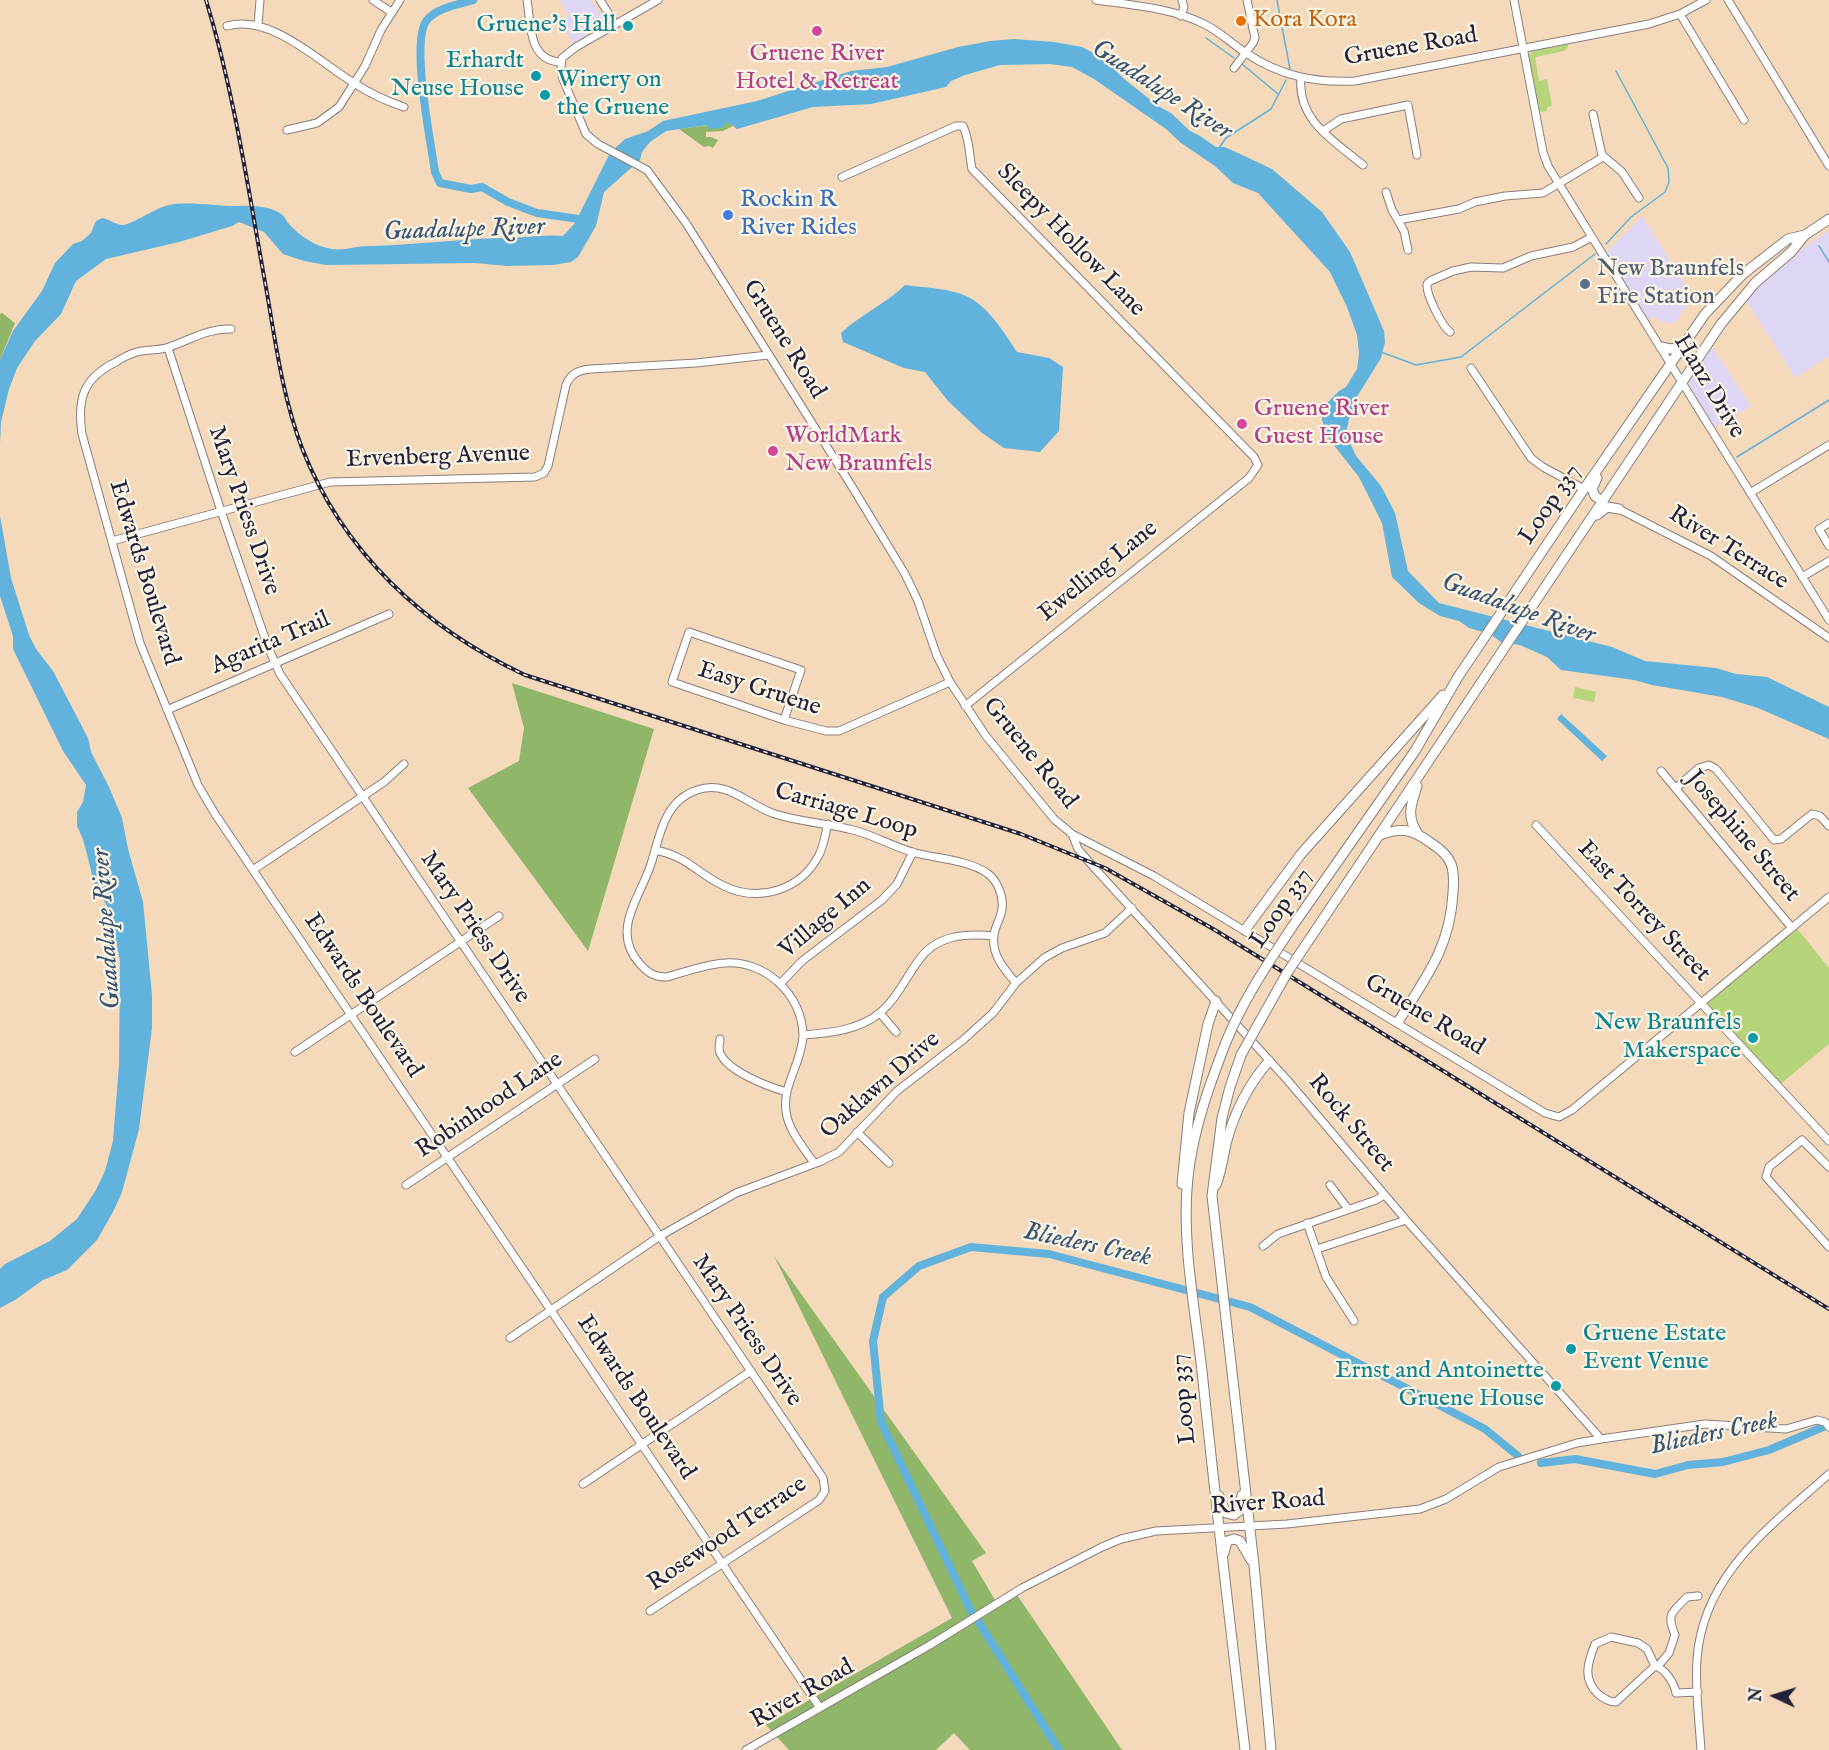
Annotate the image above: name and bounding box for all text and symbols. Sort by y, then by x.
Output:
place label: Kora Kora [1253,7,1357,35]
place label: Gruene's Hall [477,12,616,40]
marker: Kora Kora [1234,14,1248,28]
marker: Gruene's Hall [621,19,635,33]
street label: Gruene Road [1342,22,1480,74]
marker: Gruene River Hotel & Retreat [810,24,824,38]
water label: Guadalupe River [1085,34,1237,148]
place label: Gruene River Hotel & Retreat [735,41,899,97]
place label: Erhardt Neuse House [391,48,524,104]
place label: Winery on the Gruene [557,67,669,123]
marker: Erhardt Neuse House [529,69,543,83]
marker: Winery on the Gruene [538,88,552,102]
street label: Sleepy Hollow Lane [990,158,1150,324]
place label: Rockin R River Rides [740,187,857,243]
marker: Rockin R River Rides [721,208,735,222]
water label: Guadalupe River [383,213,545,249]
place label: New Braunfels Fire Station [1597,256,1744,312]
street label: Gruene Road [735,275,831,405]
marker: New Braunfels Fire Station [1578,277,1592,291]
street label: Hanz Drive [1666,330,1750,444]
place label: Gruene River Guest House [1254,396,1389,452]
marker: Gruene River Guest House [1235,417,1249,431]
street label: Mary Priess Drive [201,423,285,599]
place label: WorldMark New Braunfels [785,423,932,479]
street label: Ervenberg Avenue [346,440,530,476]
marker: WorldMark New Braunfels [766,444,780,458]
street label: Loop 337 [1514,459,1588,551]
street label: Edwards Boulevard [101,477,185,669]
street label: River Terrace [1663,501,1793,597]
street label: Ewelling Lane [1034,515,1164,629]
water label: Guadalupe River [1437,568,1599,652]
street label: Agarita Trail [207,606,335,682]
street label: Easy Gruene [694,657,824,723]
street label: Gruene Road [975,693,1083,815]
street label: Josephine Street [1679,766,1805,908]
street label: Carriage Loop [771,778,921,846]
street label: East Torrey Street [1570,835,1716,989]
water label: Guadalupe River [87,847,129,1011]
street label: Mary Priess Drive [413,847,535,1009]
street label: Loop 337 [1245,863,1319,955]
street label: Village Inn [774,872,878,966]
street label: Edwards Boulevard [296,908,428,1084]
street label: Gruene Road [1359,969,1489,1063]
place label: New Braunfels Makerspace [1594,1010,1741,1066]
street label: Oaklawn Drive [815,1026,947,1146]
marker: New Braunfels Makerspace [1746,1031,1760,1045]
street label: Robinhood Lane [411,1046,569,1166]
street label: Rock Street [1301,1069,1399,1179]
water label: Blieders Creek [1020,1217,1154,1275]
street label: Mary Priess Drive [685,1250,807,1412]
street label: Edwards Boulevard [569,1310,701,1486]
place label: Gruene Estate Event Venue [1583,1321,1726,1377]
marker: Gruene Estate Event Venue [1564,1342,1578,1356]
street label: Loop 337 [1166,1352,1204,1446]
place label: Ernst and Antoinette Gruene House [1335,1358,1544,1414]
marker: Ernst and Antoinette Gruene House [1549,1379,1563,1393]
water label: Blieders Creek [1647,1406,1781,1464]
street label: Rosewood Terrace [643,1471,813,1599]
street label: River Road [1210,1486,1326,1522]
street label: River Road [746,1654,860,1736]
north arrow [1745,1666,1805,1726]
text: N [1747,1687,1768,1702]

